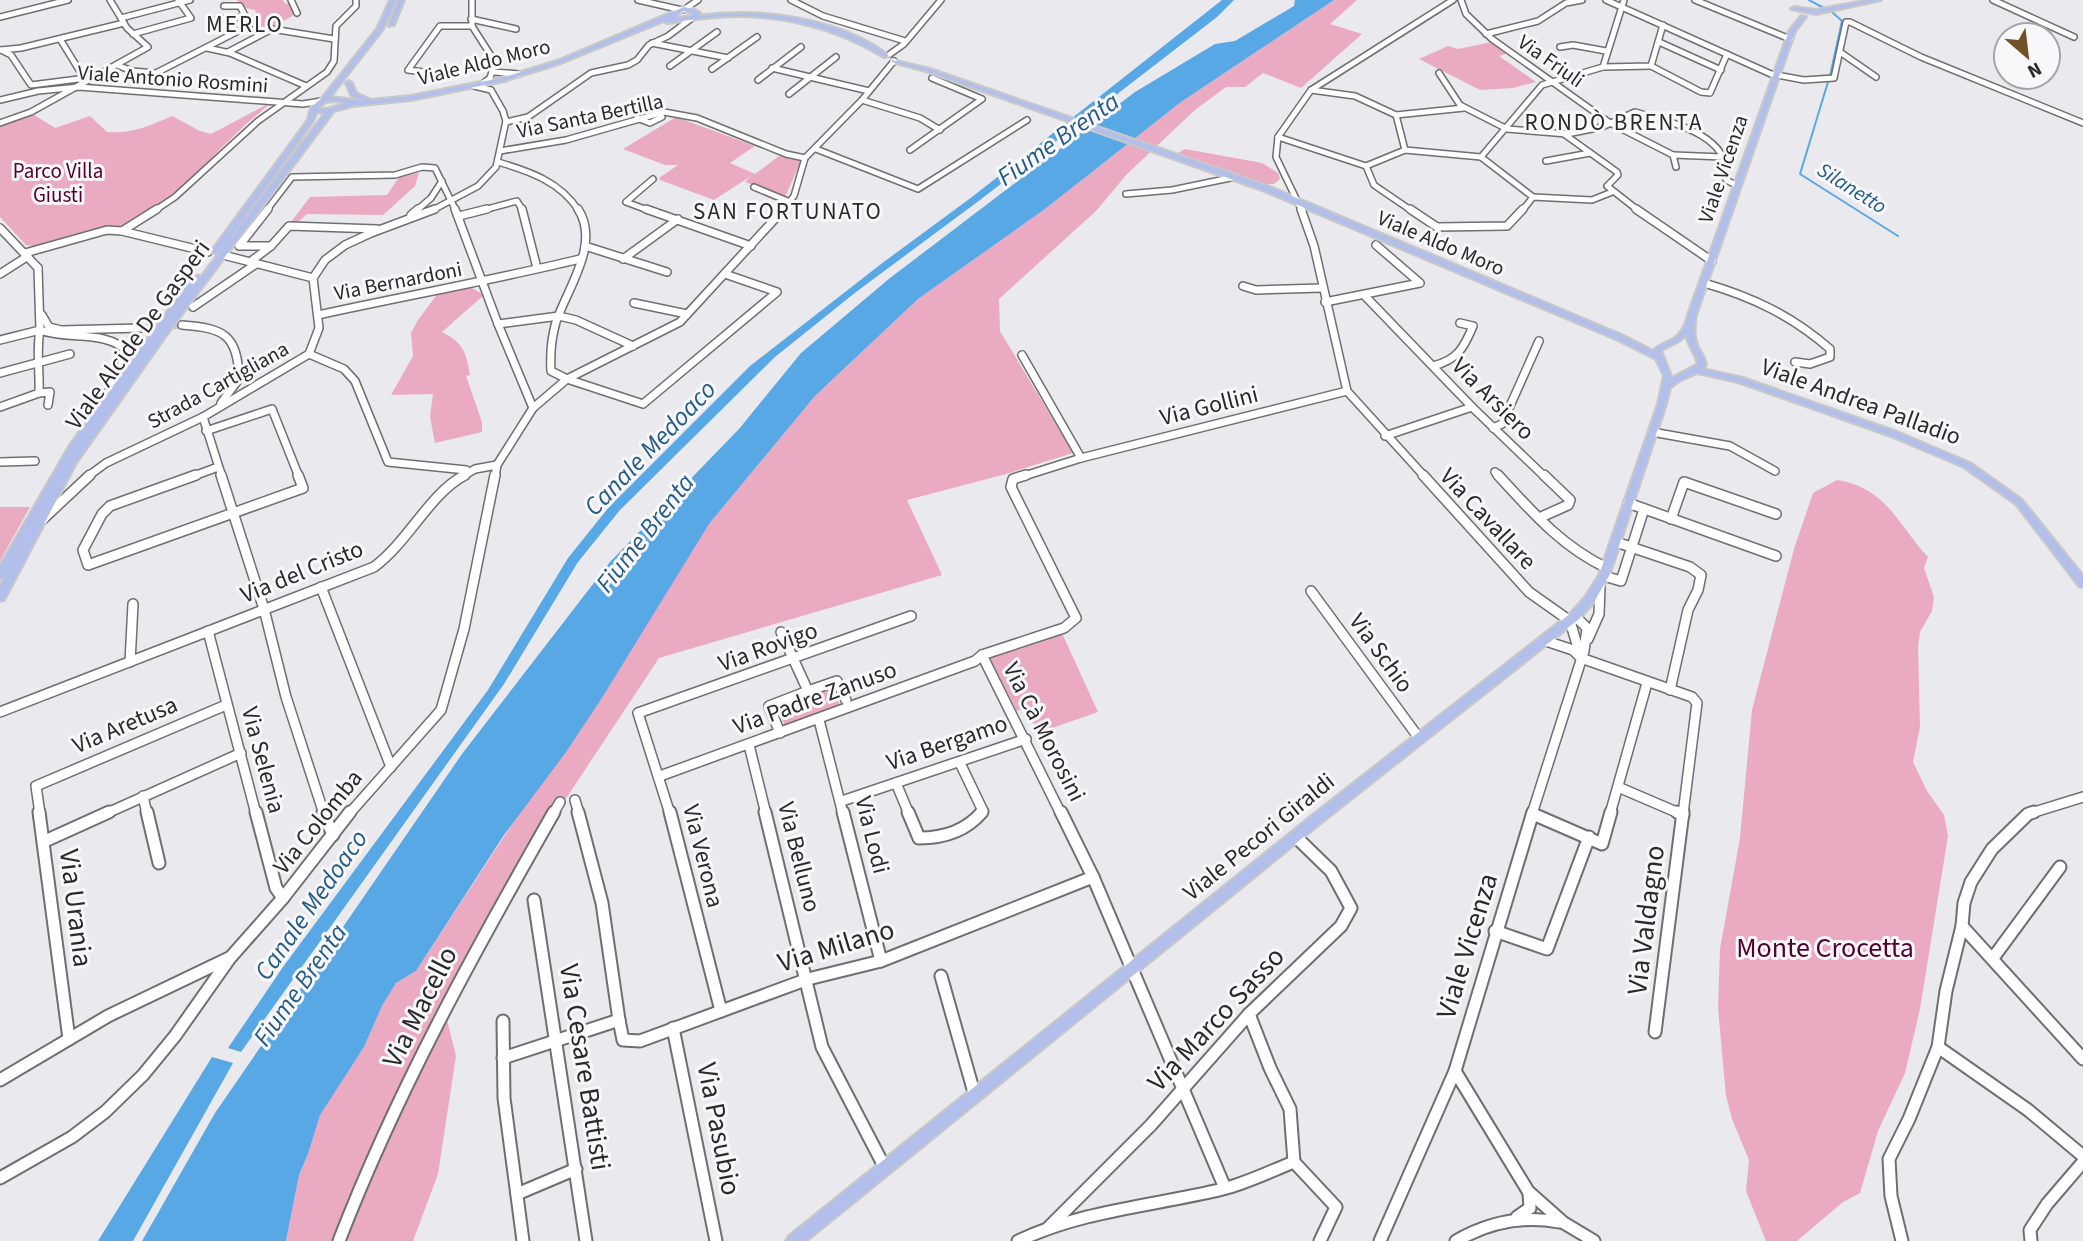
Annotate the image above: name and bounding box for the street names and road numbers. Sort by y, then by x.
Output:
street label: Via Friuli [1512,27,1590,95]
street label: Viale Aldo Moro [415,31,553,93]
street label: Viale Antonio Rosmini [77,57,269,101]
street label: Via Santa Bertilla [514,86,666,146]
street label: Viale Vicenza [1690,111,1756,227]
street label: Viale Aldo Moro [1373,203,1509,283]
street label: Viale Alcide De Gasperi [57,233,219,437]
street label: Via Bernardoni [332,254,464,308]
street label: Strada Cartigliana [142,334,294,436]
street label: Via Arsiero [1443,349,1543,449]
street label: Viale Andrea Palladio [1756,350,1966,454]
street label: Via Gollini [1156,377,1262,435]
street label: Via Cavallare [1432,460,1544,578]
street label: Via del Cristo [235,531,369,613]
street label: Via Schio [1340,606,1422,700]
street label: Via Rovigo [713,613,823,681]
street label: Via Padre Zanuso [728,652,902,744]
street label: Via Cà Morosini [994,656,1094,808]
street label: Via Aretusa [67,687,183,763]
street label: Via Selenia [232,703,294,817]
street label: Via Bergamo [882,706,1012,780]
street label: Via Colomba [265,762,371,882]
street label: Viale Pecori Giraldi [1176,765,1342,909]
street label: Via Lodi [845,793,899,877]
street label: Via Belluno [768,798,830,916]
street label: Via Verona [673,801,733,911]
street label: Via Valdagno [1617,843,1675,997]
street label: Via Urania [49,847,103,969]
street label: Viale Vicenza [1426,868,1508,1024]
street label: Via Milano [773,909,899,983]
street label: Via Marco Sasso [1138,937,1294,1101]
street label: Via Macello [372,940,468,1074]
street label: Via Cesare Battisti [549,961,621,1173]
street label: Via Pasubio [687,1059,751,1199]

